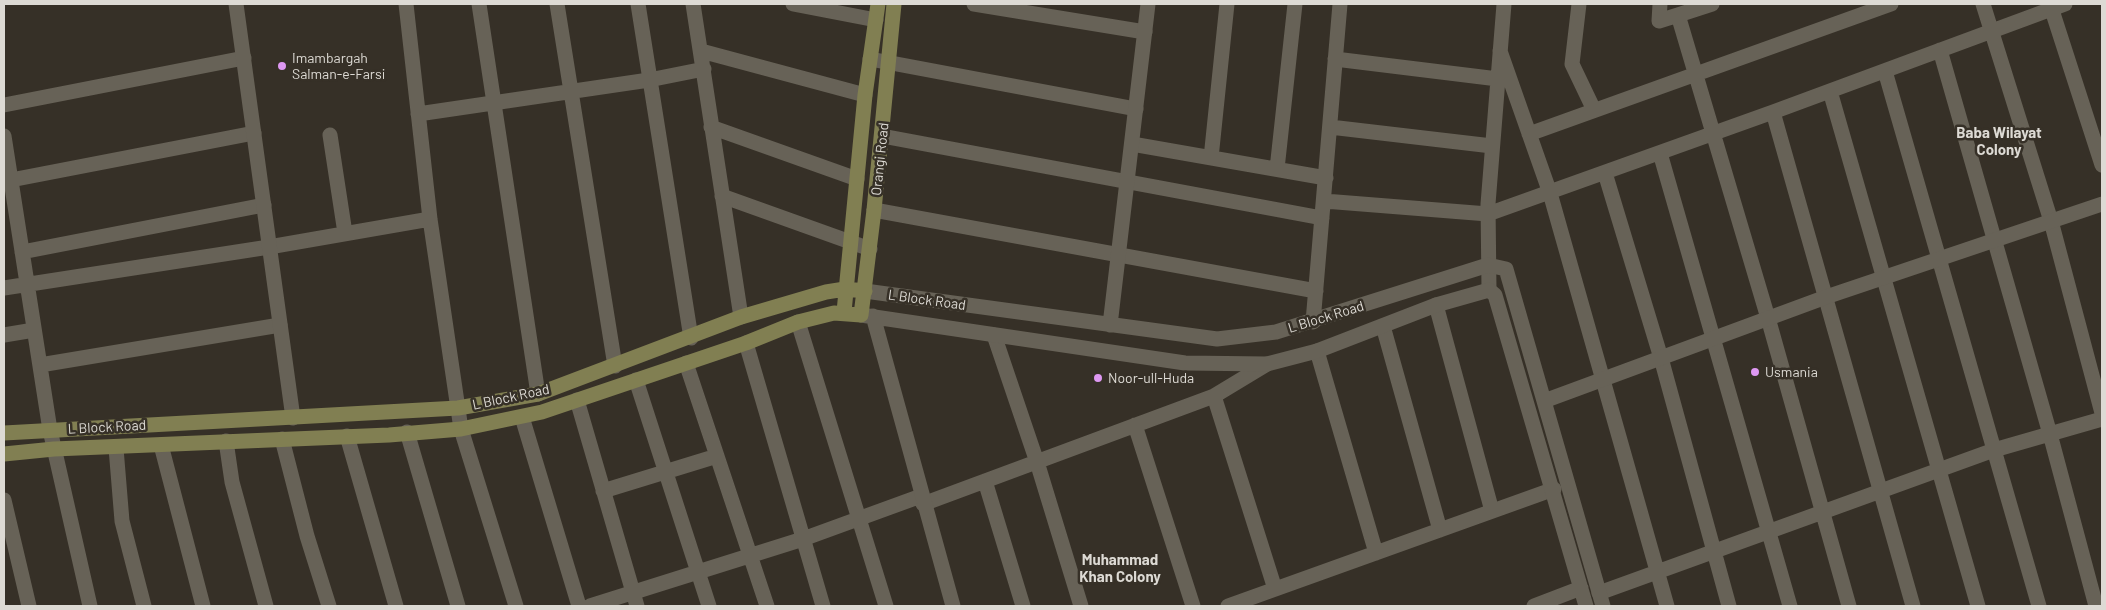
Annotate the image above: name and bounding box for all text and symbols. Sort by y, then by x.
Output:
place label: Imambargah Salman-e-Farsi [292,50,385,82]
marker: Imambargah Salman-e-Farsi [276,60,288,72]
street label: Orangi Road [868,122,892,196]
district label: Baba Wilayat Colony [1956,124,2042,159]
street label: L Block Road [887,286,967,314]
street label: L Block Road [1286,298,1366,336]
place label: Usmania [1765,364,1818,380]
marker: Usmania [1749,366,1761,378]
place label: Noor-ull-Huda [1108,370,1194,386]
marker: Noor-ull-Huda [1092,372,1104,384]
street label: L Block Road [471,381,551,413]
street label: L Block Road [67,417,147,437]
district label: Muhammad Khan Colony [1079,551,1161,586]

